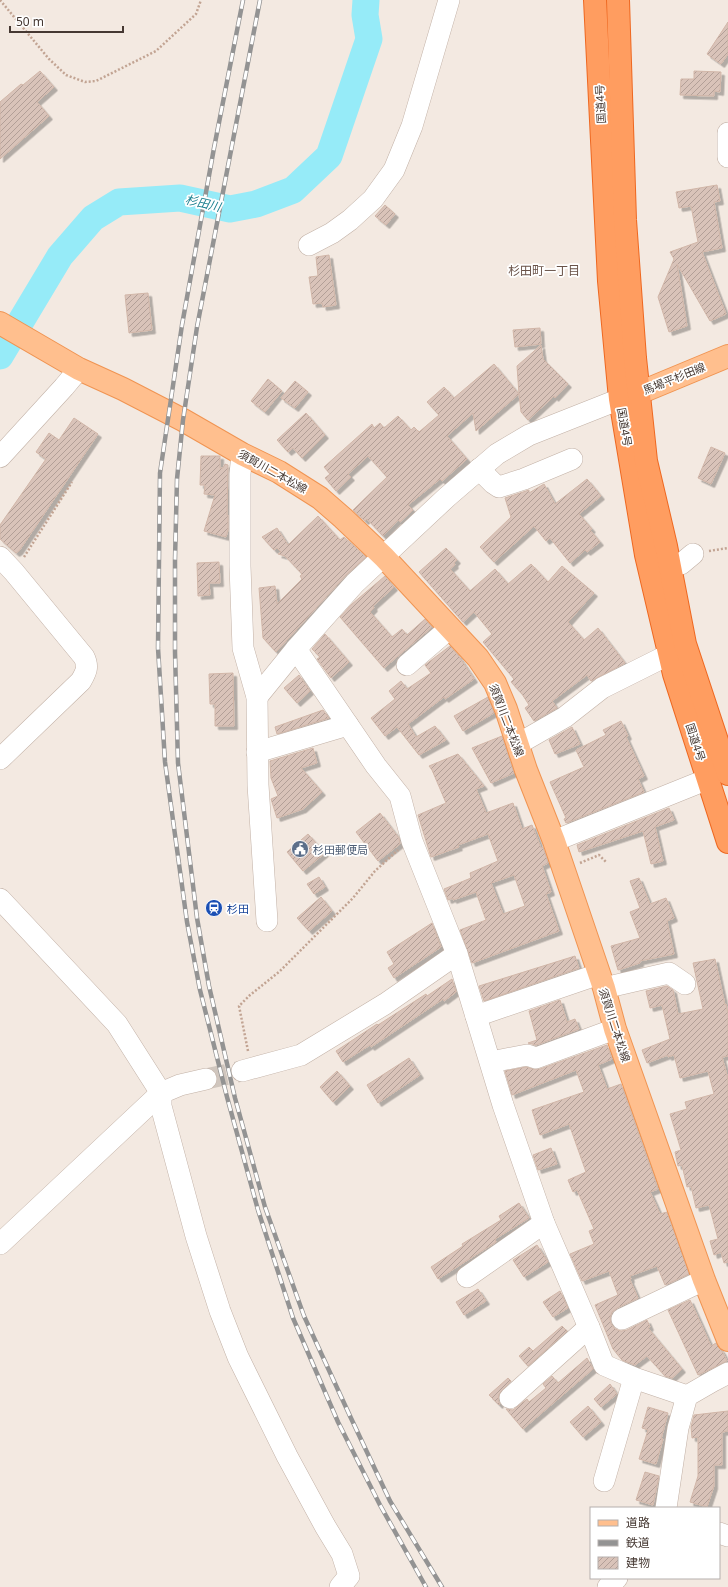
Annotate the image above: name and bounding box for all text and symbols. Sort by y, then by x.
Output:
scale bar [10,8,123,34]
text: 50 m [16,13,44,30]
street label: 国道4号 [591,84,609,124]
water label: 杉田川 [184,191,224,216]
district label: 杉田町一丁目 [508,262,580,279]
street label: 馬場平杉田線 [641,359,707,397]
street label: 国道4号 [614,406,636,448]
street label: 須賀川二本松線 [236,446,310,496]
street label: 須賀川二本松線 [486,681,528,759]
street label: 国道4号 [683,721,709,763]
public building icon: 杉田郵便局 [290,839,310,859]
place label: 杉田郵便局 [313,842,368,857]
station icon: 杉田 [204,898,224,918]
place label: 杉田 [227,901,249,916]
street label: 須賀川二本松線 [596,986,634,1064]
legend [590,1507,720,1579]
text: 道路 [626,1514,650,1531]
text: 鉄道 [626,1534,650,1551]
text: 建物 [626,1554,650,1571]

